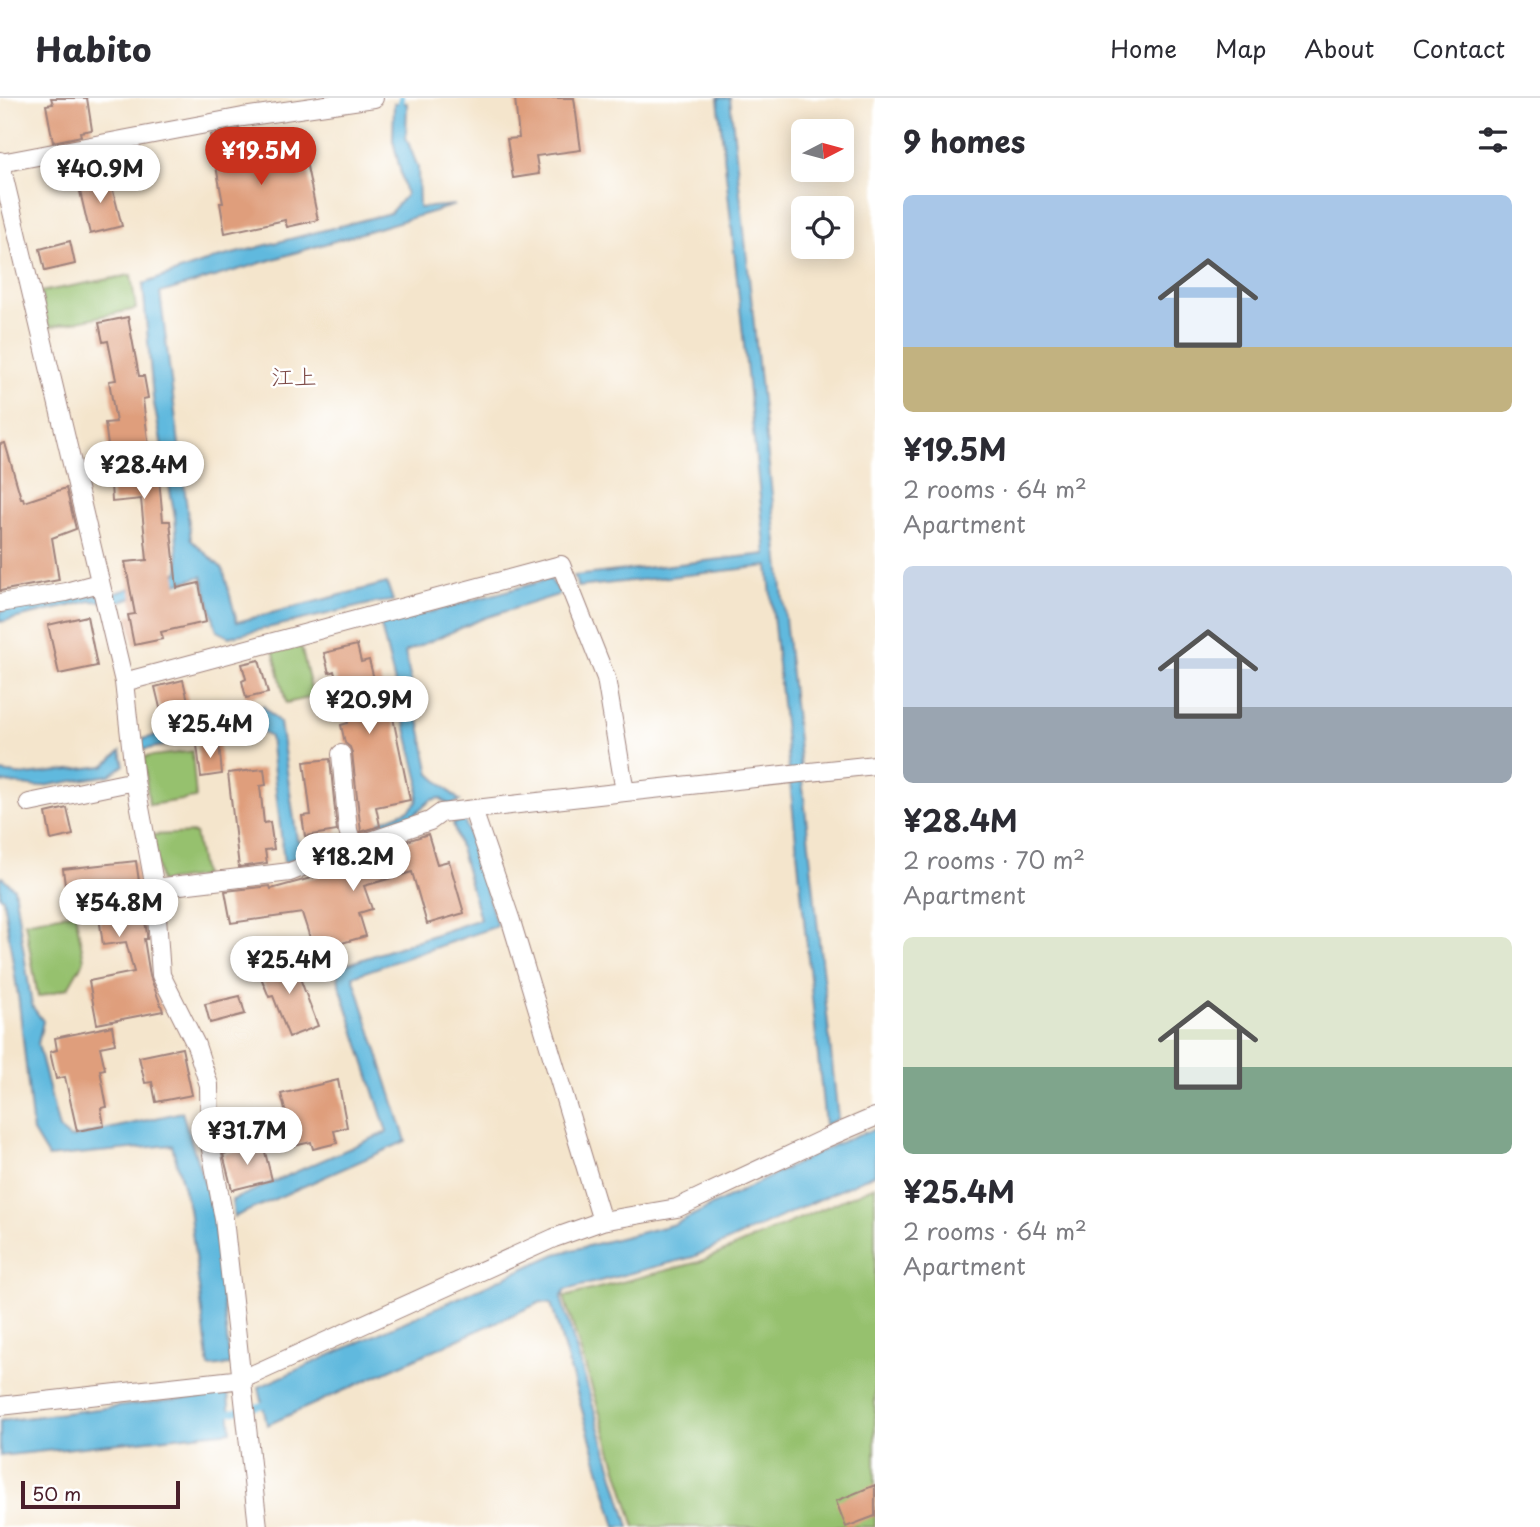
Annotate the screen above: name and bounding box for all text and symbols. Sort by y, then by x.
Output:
text: Habito [35,23,151,73]
text: Home [1110,30,1177,66]
text: Map [1215,30,1266,66]
text: About [1304,30,1374,66]
text: Contact [1412,30,1505,66]
text: 9 homes [903,118,1025,163]
north arrow [791,119,854,182]
map controls [791,119,854,259]
icon: filters [1474,121,1512,159]
pin: ¥19.5M [204,127,318,187]
text: ¥19.5M [221,132,301,167]
pin: ¥40.9M [43,146,157,205]
text: ¥40.9M [56,150,144,185]
button: locate [791,196,854,259]
icon: home [1145,240,1271,366]
district label: 江上 [271,358,317,393]
text: ¥19.5M [903,426,1007,471]
pin: ¥28.4M [87,442,201,501]
text: ¥28.4M [100,446,188,481]
text: 2 rooms · 64 m² [903,471,1087,506]
text: Apartment [903,506,1026,541]
icon: home [1145,611,1271,737]
pin: ¥20.9M [312,676,426,736]
text: ¥20.9M [326,681,412,716]
pin: ¥25.4M [153,700,267,760]
text: ¥25.4M [167,705,253,740]
text: ¥28.4M [903,797,1018,842]
pin: ¥18.2M [296,834,410,893]
text: ¥18.2M [312,838,394,873]
text: 2 rooms · 70 m² [903,842,1085,877]
text: Apartment [903,877,1026,912]
pin: ¥54.8M [62,880,176,939]
text: ¥54.8M [75,884,163,919]
pin: ¥25.4M [232,936,346,996]
text: ¥25.4M [246,941,332,976]
icon: home [1145,982,1271,1108]
pin: ¥31.7M [190,1108,304,1167]
text: ¥31.7M [207,1112,287,1147]
text: ¥25.4M [903,1168,1015,1213]
text: 2 rooms · 64 m² [903,1213,1087,1248]
text: Apartment [903,1248,1026,1283]
scale bar [21,1478,180,1510]
text: 50 m [32,1479,81,1507]

